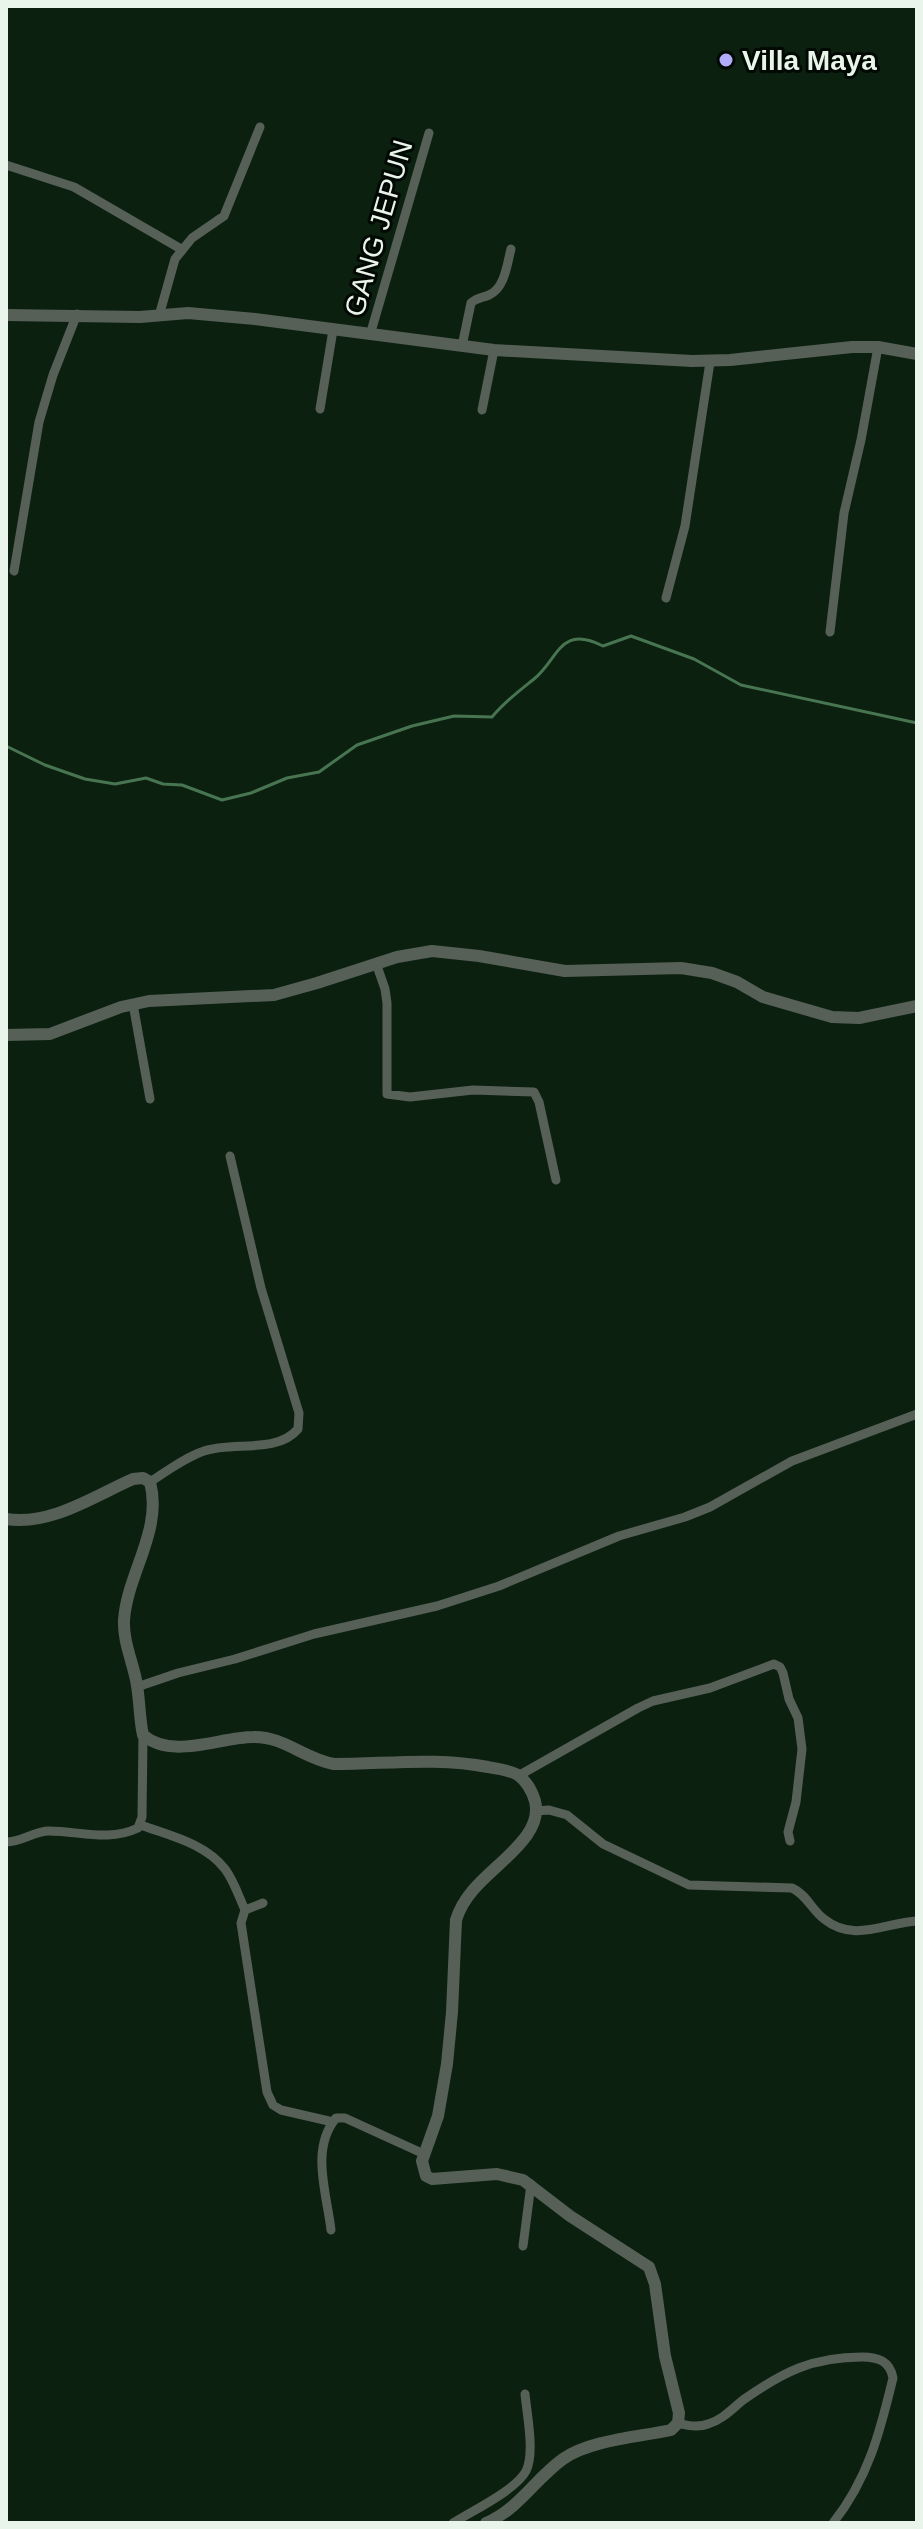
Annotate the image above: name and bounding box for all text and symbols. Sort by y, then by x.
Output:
place label: Villa Maya [742,45,877,76]
marker: Villa Maya [717,51,735,69]
street label: GANG JEPUN [338,136,418,320]

